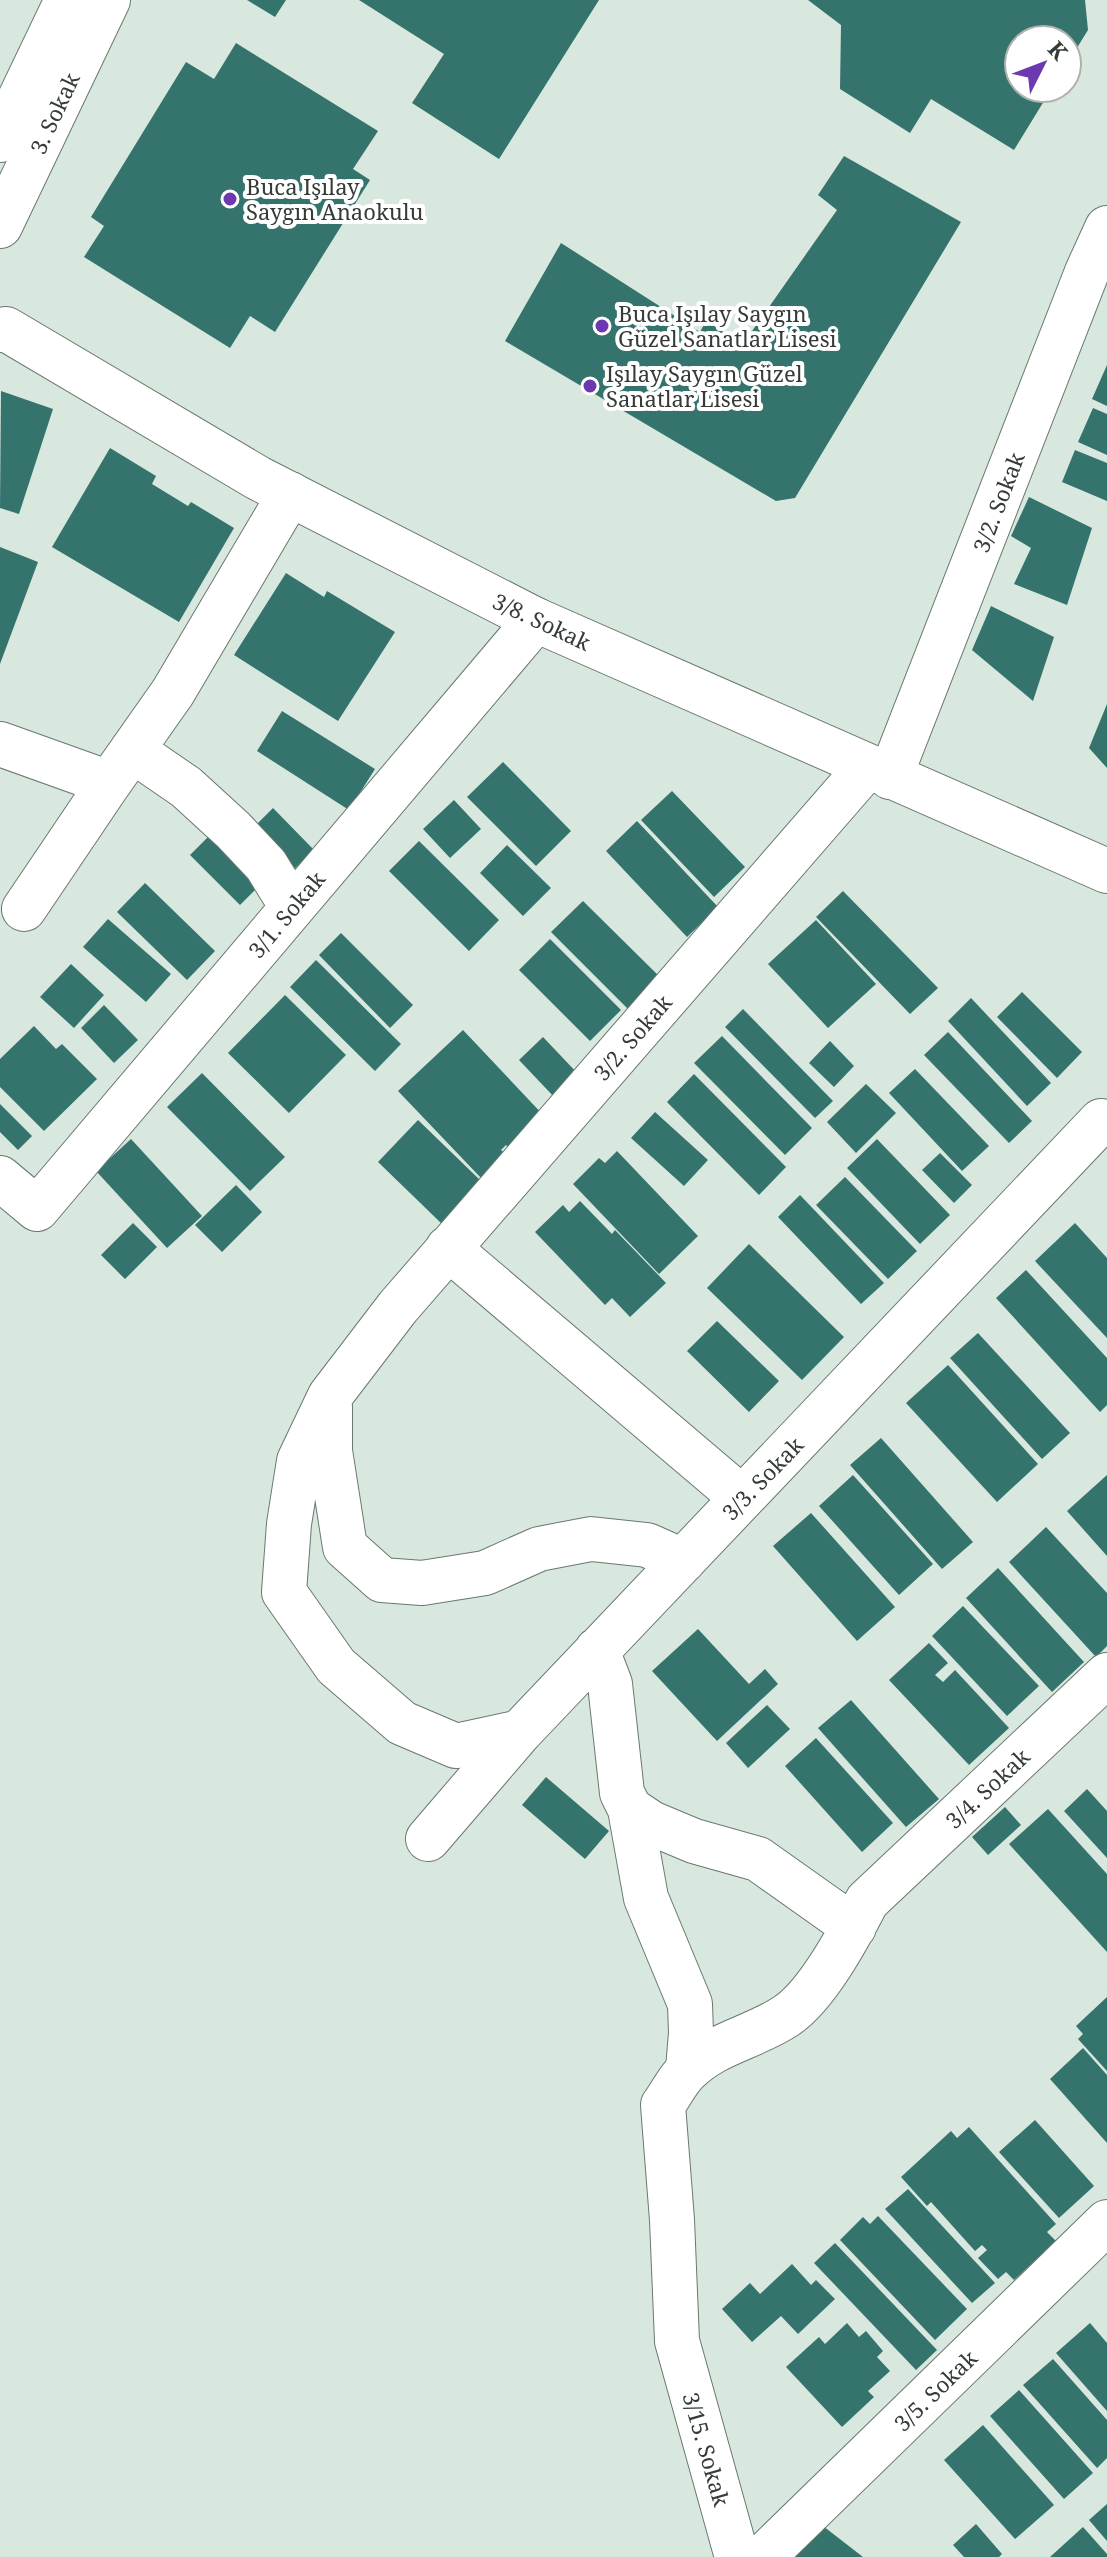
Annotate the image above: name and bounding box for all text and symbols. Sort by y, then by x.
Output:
north arrow [1003,24,1083,104]
text: K [1042,34,1076,67]
street label: 3. Sokak [22,67,86,158]
place label: Buca Işılay Saygın Anaokulu [246,171,424,226]
marker: Buca Işılay Saygın Anaokulu [221,190,239,208]
place label: Buca Işılay Saygın Güzel Sanatlar Lisesi [618,298,837,353]
marker: Buca Işılay Saygın Güzel Sanatlar Lisesi [593,317,611,335]
place label: Işılay Saygın Güzel Sanatlar Lisesi [606,358,803,413]
marker: Işılay Saygın Güzel Sanatlar Lisesi [581,377,599,395]
street label: 3/2. Sokak [965,448,1031,556]
street label: 3/8. Sokak [488,585,596,657]
street label: 3/1. Sokak [241,864,331,964]
street label: 3/2. Sokak [586,987,678,1086]
street label: 3/3. Sokak [715,1430,809,1526]
street label: 3/4. Sokak [938,1741,1036,1835]
street label: 3/5. Sokak [887,2343,983,2437]
street label: 3/15. Sokak [676,2389,738,2510]

